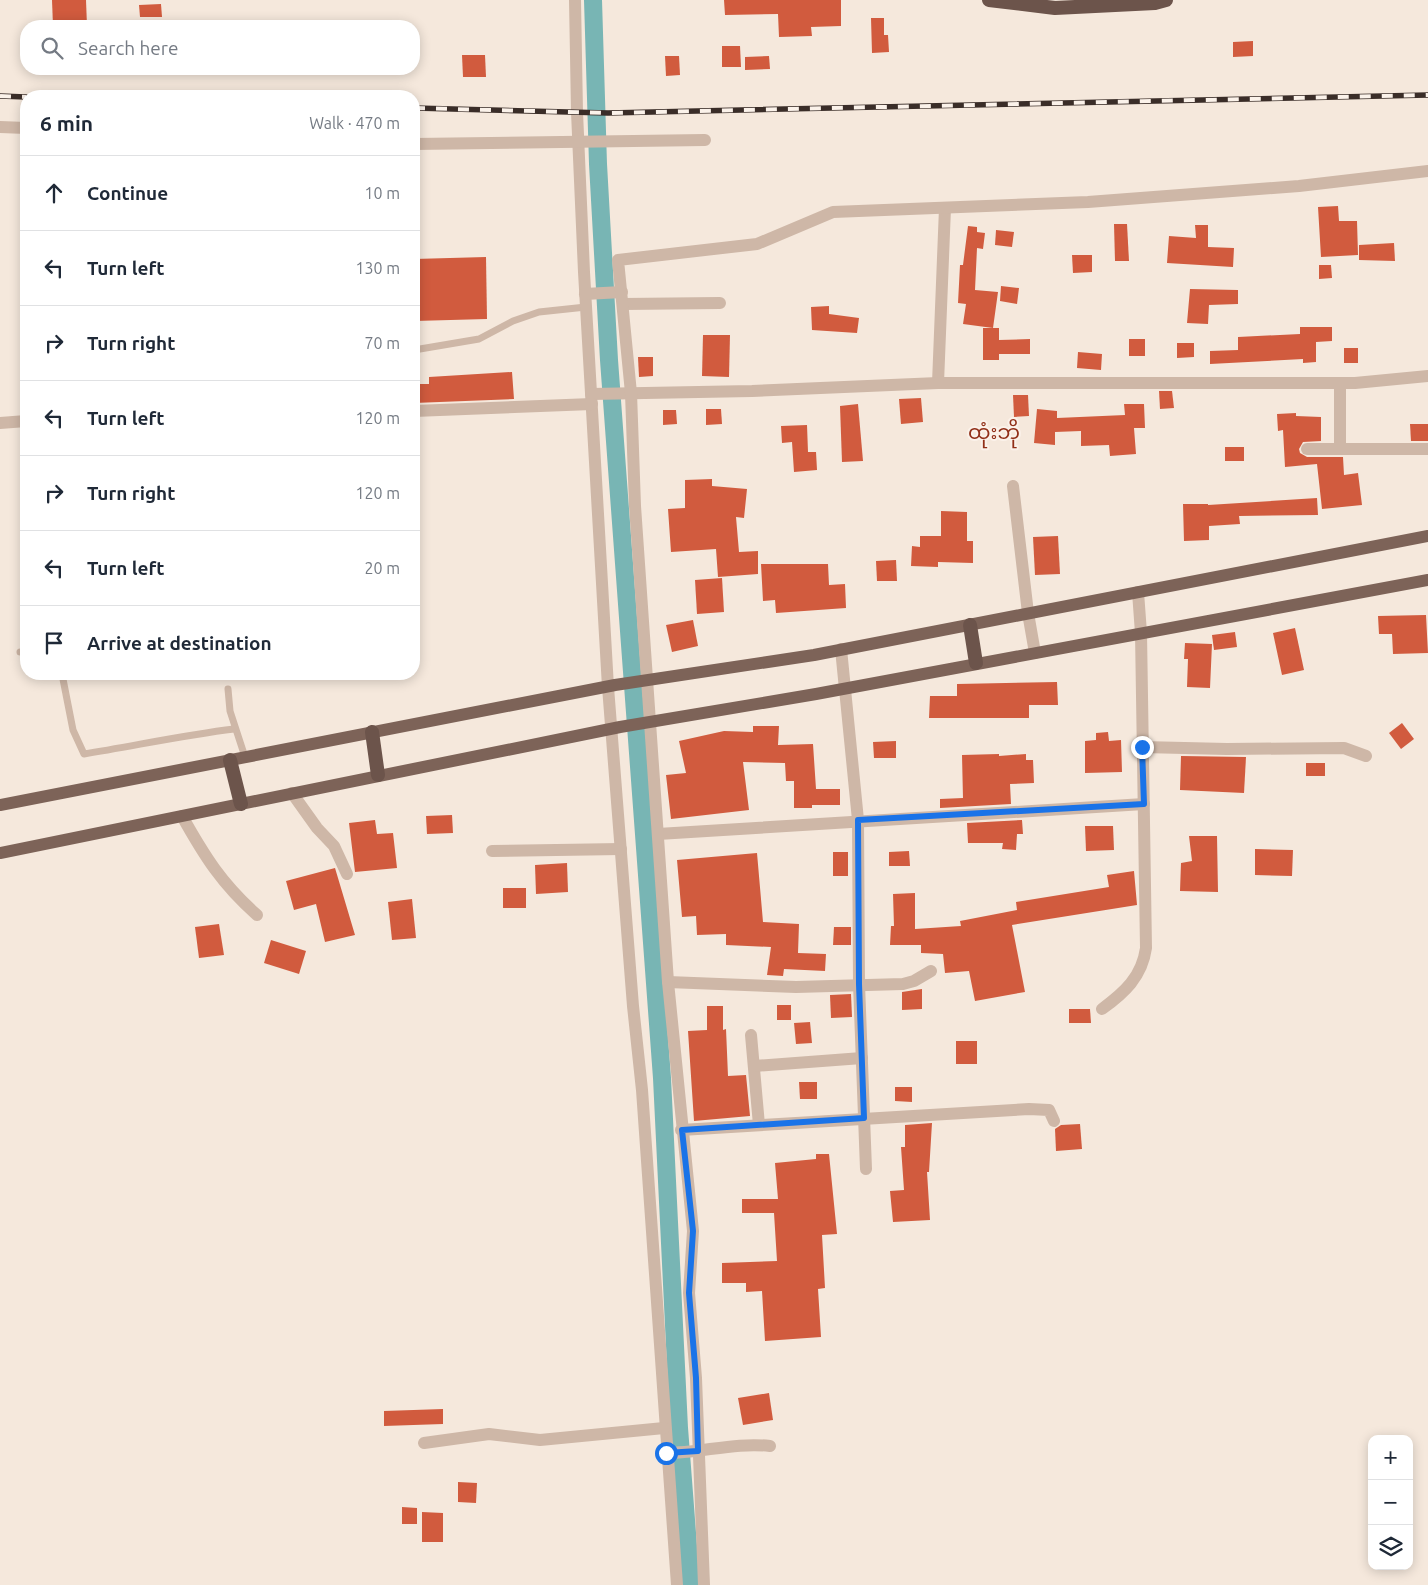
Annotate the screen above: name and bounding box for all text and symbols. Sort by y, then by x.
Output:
search box [20,20,420,75]
icon: search [38,34,66,62]
text: Search here [78,37,178,59]
text: 6 min [40,111,93,135]
text: Walk · 470 m [309,114,400,132]
icon: ahead [40,179,68,207]
text: Continue [87,182,168,204]
text: 10 m [364,184,400,202]
icon: left [40,254,68,282]
text: Turn left [87,257,165,279]
text: 130 m [355,259,400,277]
icon: right [40,329,68,357]
text: Turn right [87,332,175,354]
text: 70 m [364,334,400,352]
icon: left [40,404,68,432]
text: Turn left [87,407,165,429]
text: 120 m [355,409,400,427]
district label: ထုံးဘို [968,418,1020,449]
icon: right [40,479,68,507]
text: Turn right [87,482,175,504]
text: 120 m [355,484,400,502]
icon: left [40,554,68,582]
text: Turn left [87,557,165,579]
text: 20 m [364,559,400,577]
icon: arrive [40,629,68,657]
text: Arrive at destination [87,632,272,654]
route end [1131,736,1154,759]
map controls [1368,1435,1413,1570]
button: + [1368,1435,1413,1480]
route start [655,1442,678,1465]
button: − [1368,1480,1413,1525]
button: layers [1368,1525,1413,1570]

